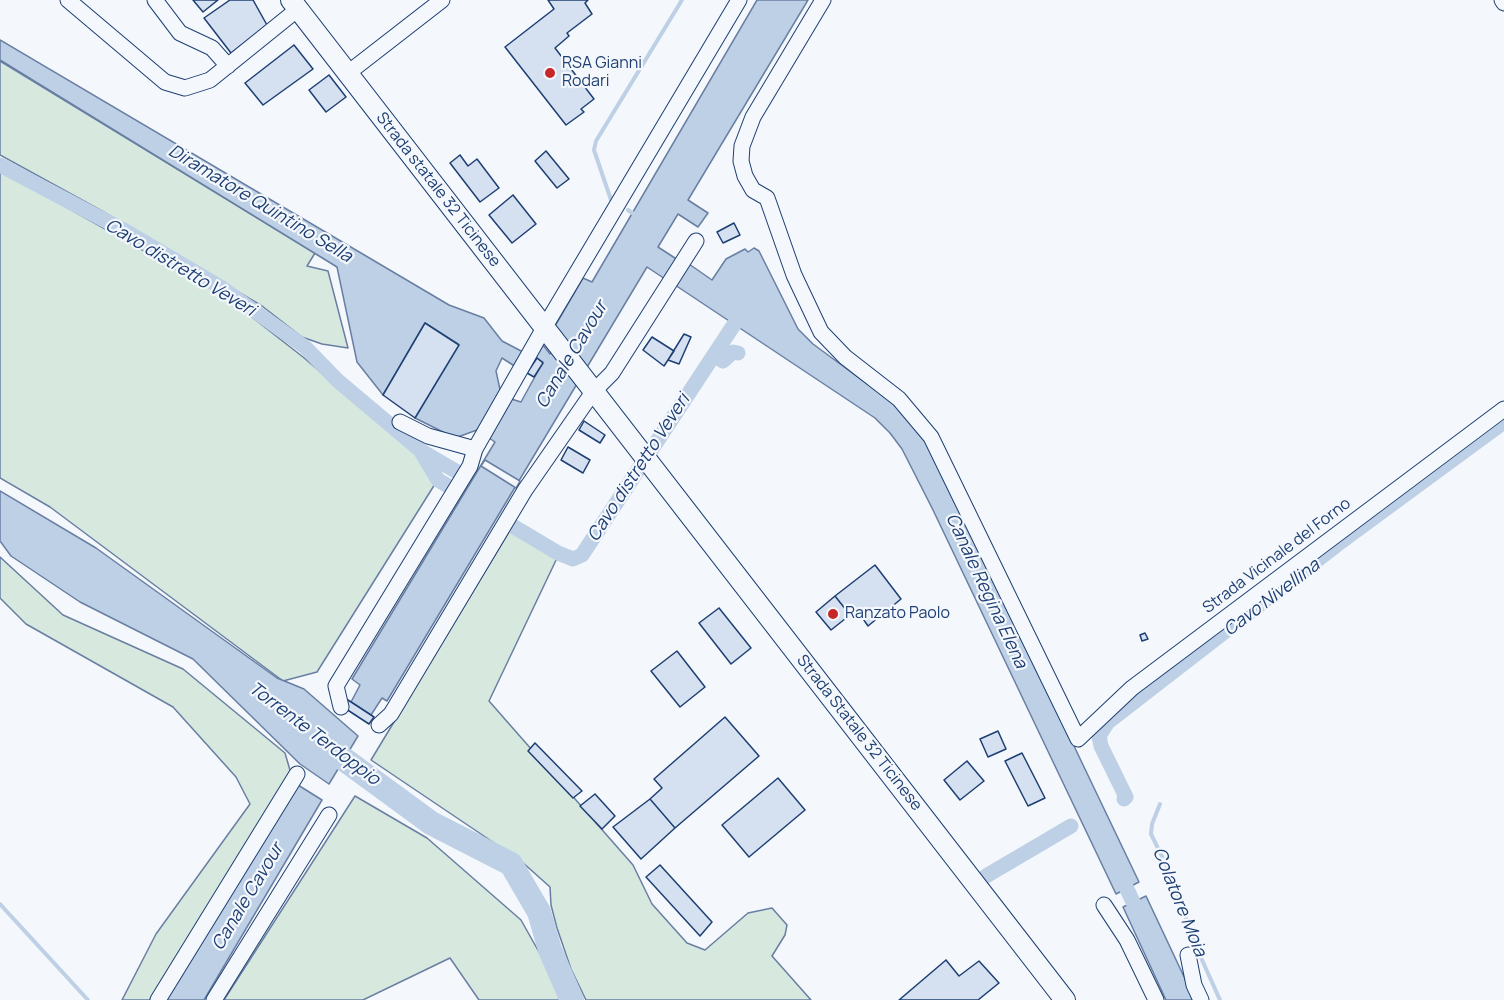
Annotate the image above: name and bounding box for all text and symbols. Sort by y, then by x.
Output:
place label: RSA Gianni Rodari [562,54,642,92]
marker: RSA Gianni Rodari [543,66,557,80]
street label: Strada statale 32 Ticinese [372,109,504,271]
water label: Diramatore Quintino Sella [164,141,356,267]
water label: Cavo distretto Veveri [101,215,259,321]
water label: Canale Cavour [532,298,612,412]
water label: Cavo distretto Veveri [583,390,695,546]
street label: Strada Vicinale del Forno [1199,494,1355,618]
water label: Canale Regina Elena [941,510,1031,672]
water label: Cavo Nivellina [1220,555,1324,641]
place label: Ranzato Paolo [845,604,950,624]
marker: Ranzato Paolo [826,607,840,621]
street label: Strada Statale 32 Ticinese [792,651,926,815]
water label: Torrente Terdoppio [244,678,384,790]
water label: Canale Cavour [208,840,288,954]
water label: Colatore Moia [1147,844,1211,960]

